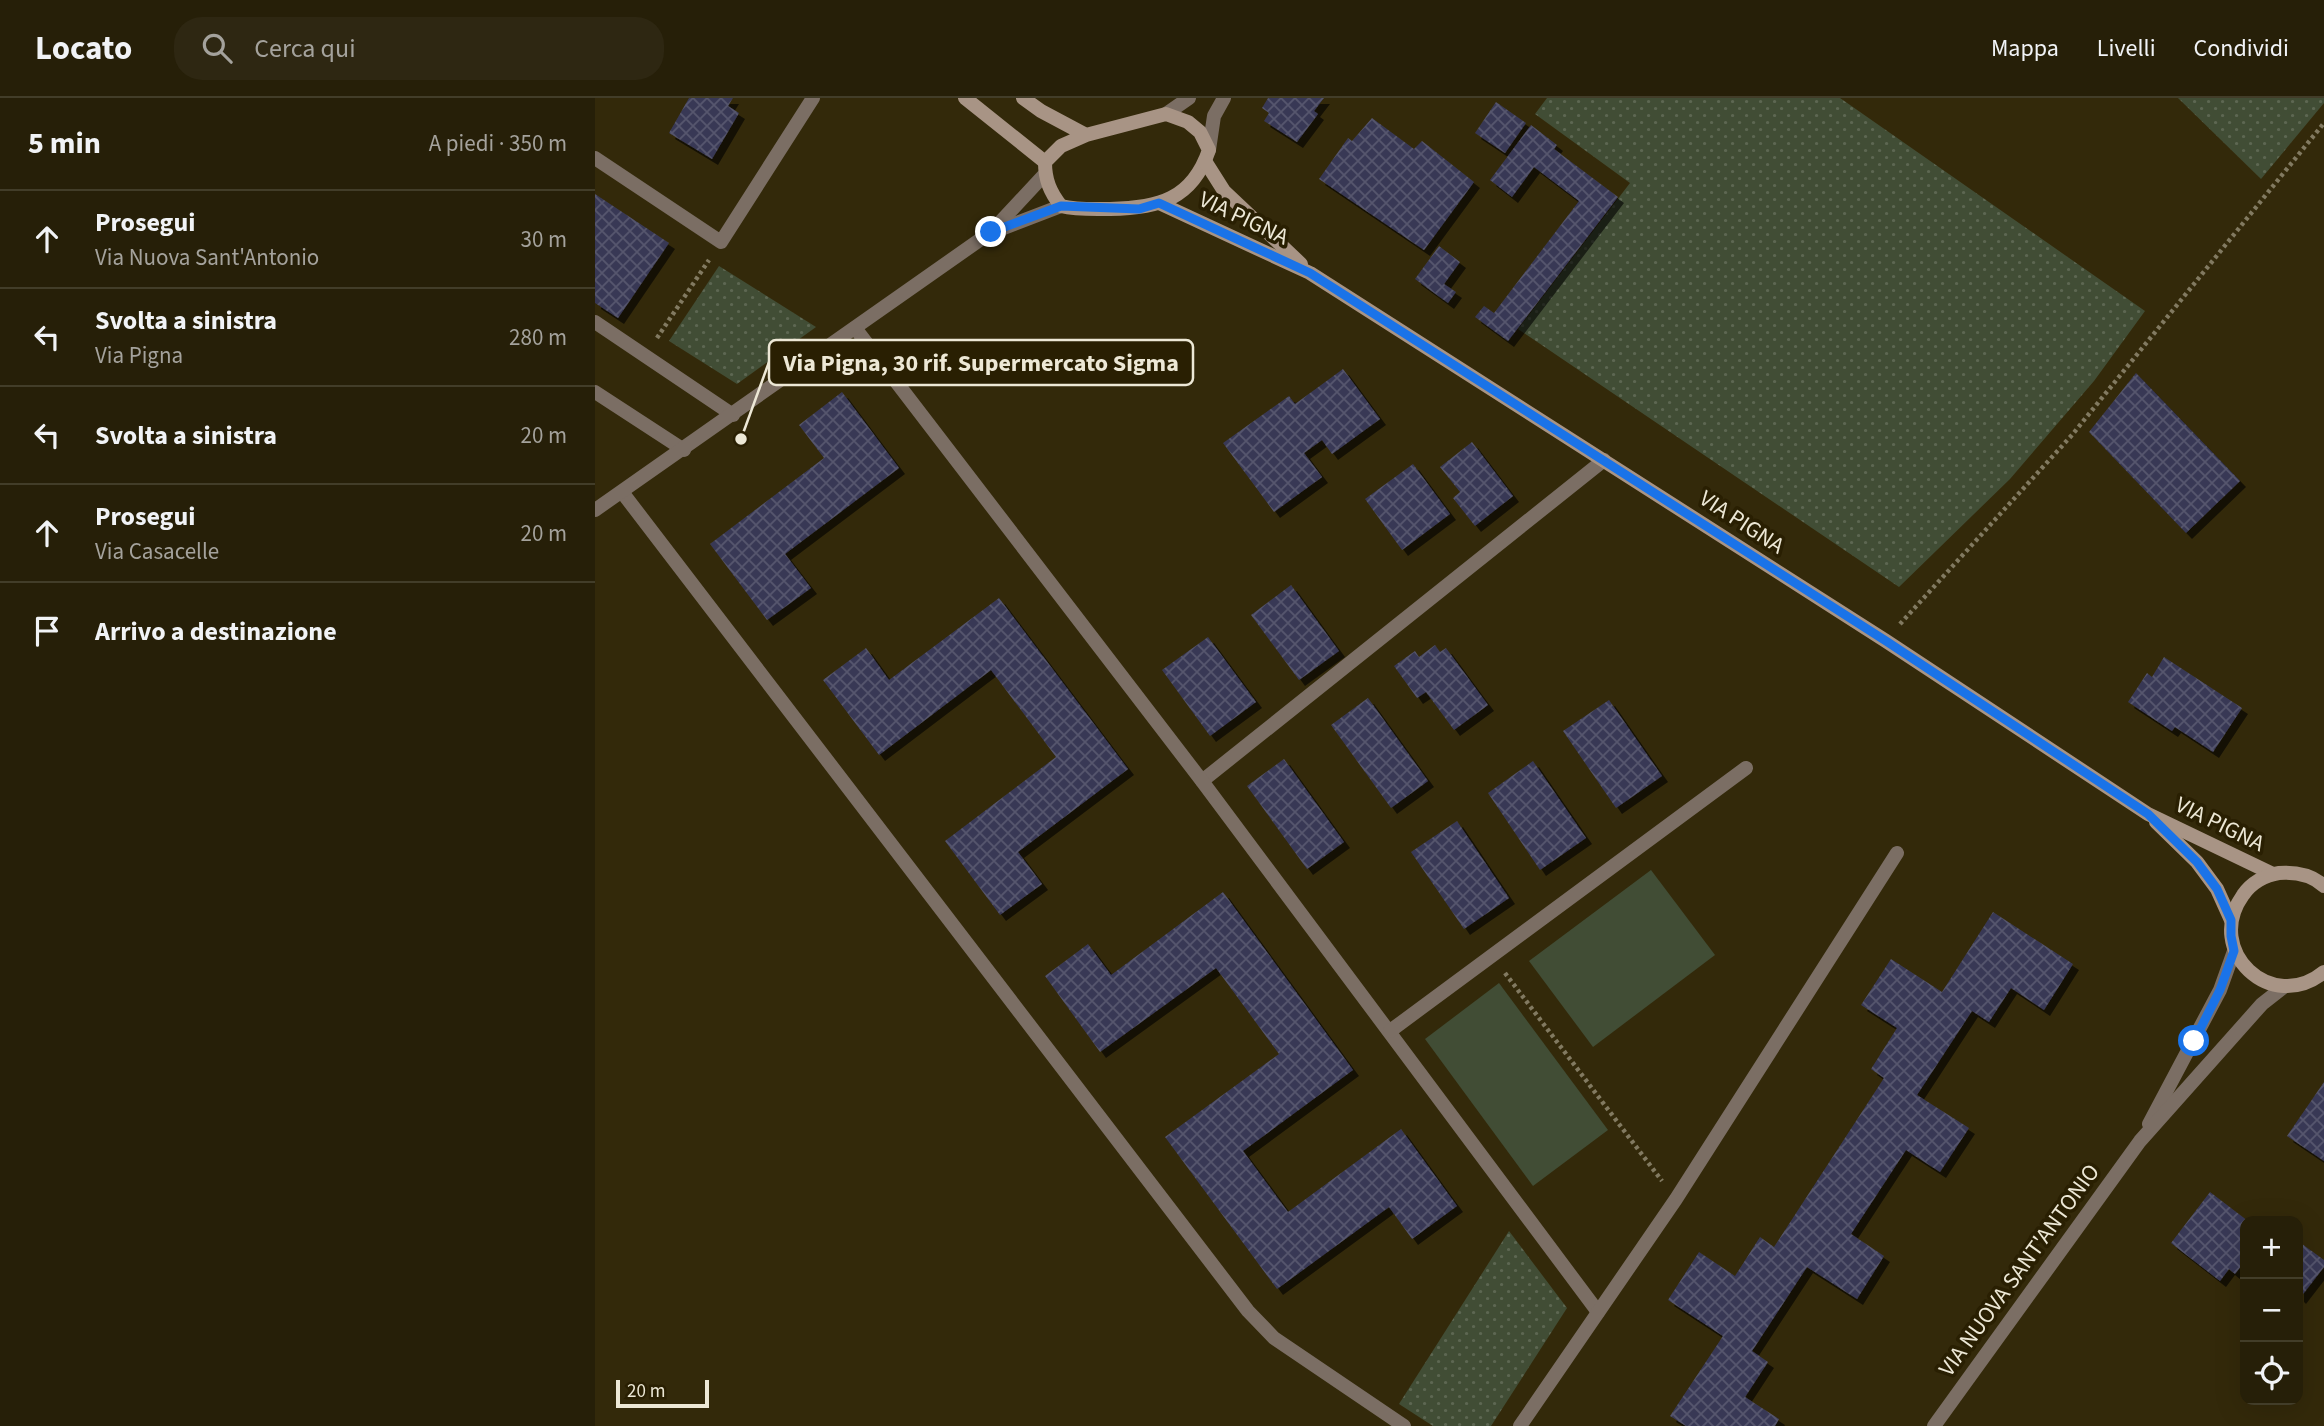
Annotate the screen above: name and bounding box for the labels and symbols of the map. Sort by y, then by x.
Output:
street label: VIA PIGNA [1194,183,1295,253]
route end [975,216,1006,247]
callout: Via Pigna, 30 rif. Supermercato Sigma [769,340,1193,385]
text: Via Pigna, 30 rif. Supermercato Sigma [782,346,1179,381]
street label: VIA PIGNA [1693,482,1792,562]
street label: VIA PIGNA [2170,788,2271,860]
route start [2178,1025,2209,1056]
street label: VIA NUOVA SANT'ANTONIO [1931,1157,2107,1383]
scale bar [616,1377,709,1409]

